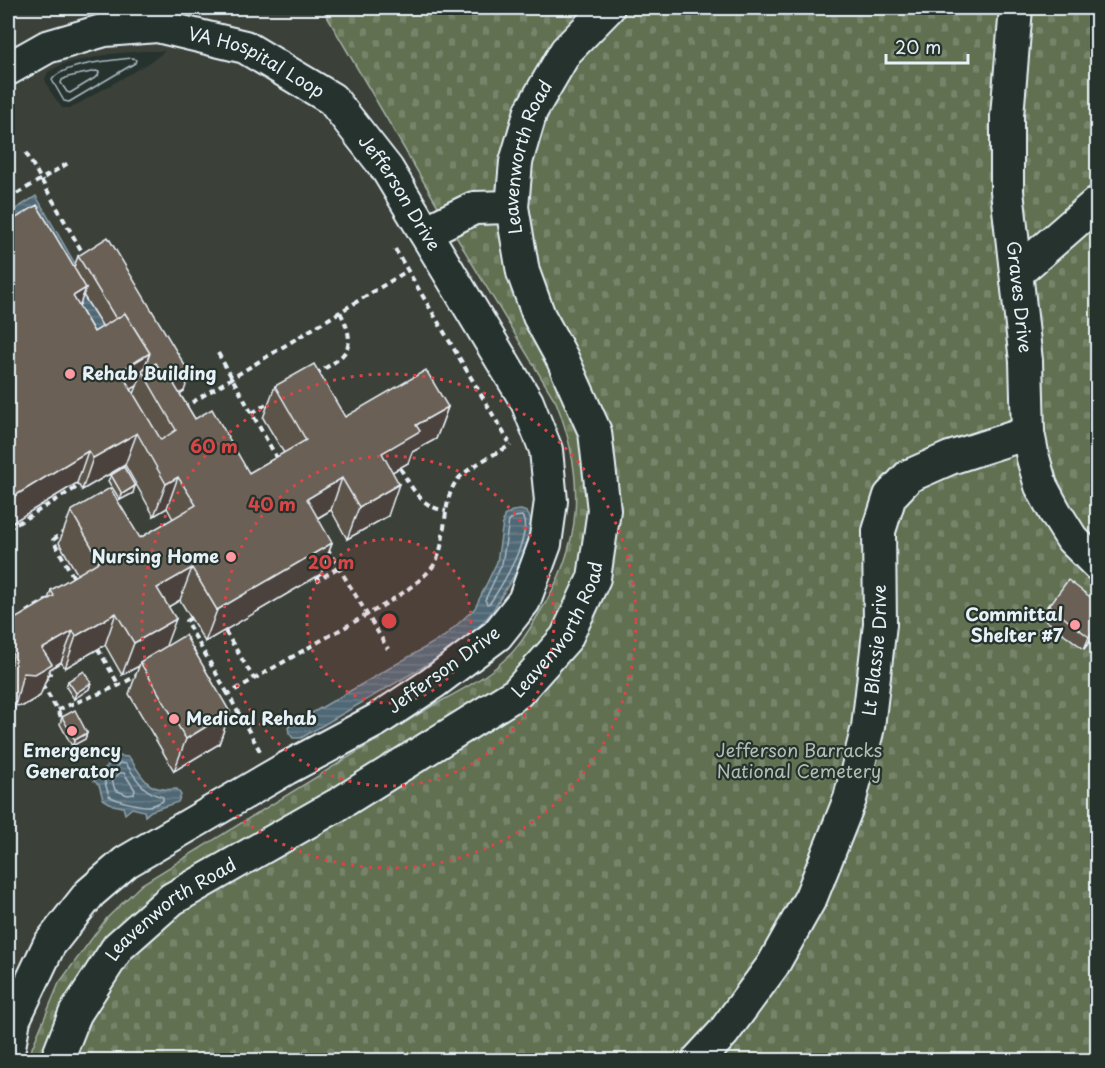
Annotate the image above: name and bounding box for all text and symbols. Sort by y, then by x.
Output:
street label: VA Hospital Loop [186,19,330,104]
scale bar [886,27,968,65]
text: 20 m [895,33,941,60]
street label: Leavenworth Road [497,75,558,237]
street label: Jefferson Drive [353,128,448,255]
street label: Graves Drive [1001,239,1040,354]
place label: Rehab Building [82,359,217,386]
marker: Rehab Building [63,367,77,381]
text: 60 m [190,432,238,459]
text: 40 m [248,490,296,517]
place label: Nursing Home [91,542,219,569]
text: 20 m [308,548,354,575]
marker: Nursing Home [224,550,238,564]
street label: Leavenworth Road [504,560,608,703]
street label: Lt Blassie Drive [854,584,892,717]
place label: Committal Shelter #7 [965,600,1064,648]
centre of rings [379,611,399,631]
marker: Committal Shelter #7 [1068,618,1082,632]
street label: Jefferson Drive [381,619,505,719]
place label: Medical Rehab [186,704,317,731]
marker: Medical Rehab [167,712,181,726]
marker: Emergency Generator [65,724,79,738]
place label: Emergency Generator [23,736,121,784]
park label: Jefferson Barracks National Cemetery [716,736,882,784]
street label: Leavenworth Road [98,850,241,966]

